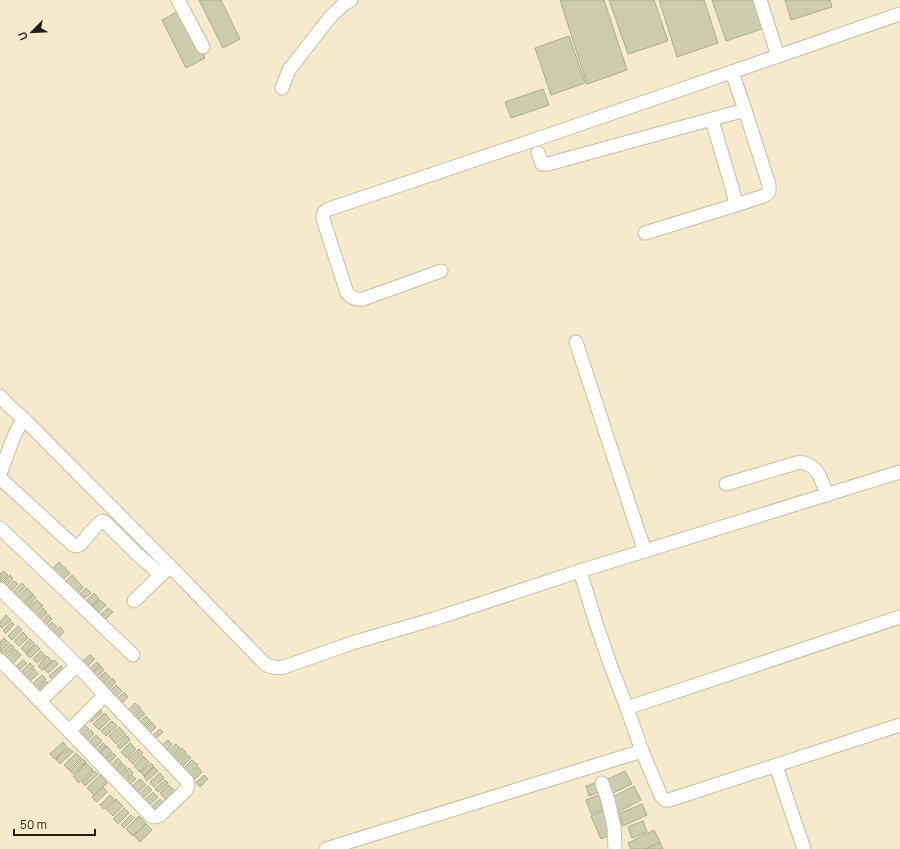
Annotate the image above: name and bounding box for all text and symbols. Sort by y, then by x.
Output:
north arrow [12,12,52,52]
text: U [14,30,31,43]
scale bar [14,811,95,837]
text: 50 m [20,816,47,833]

